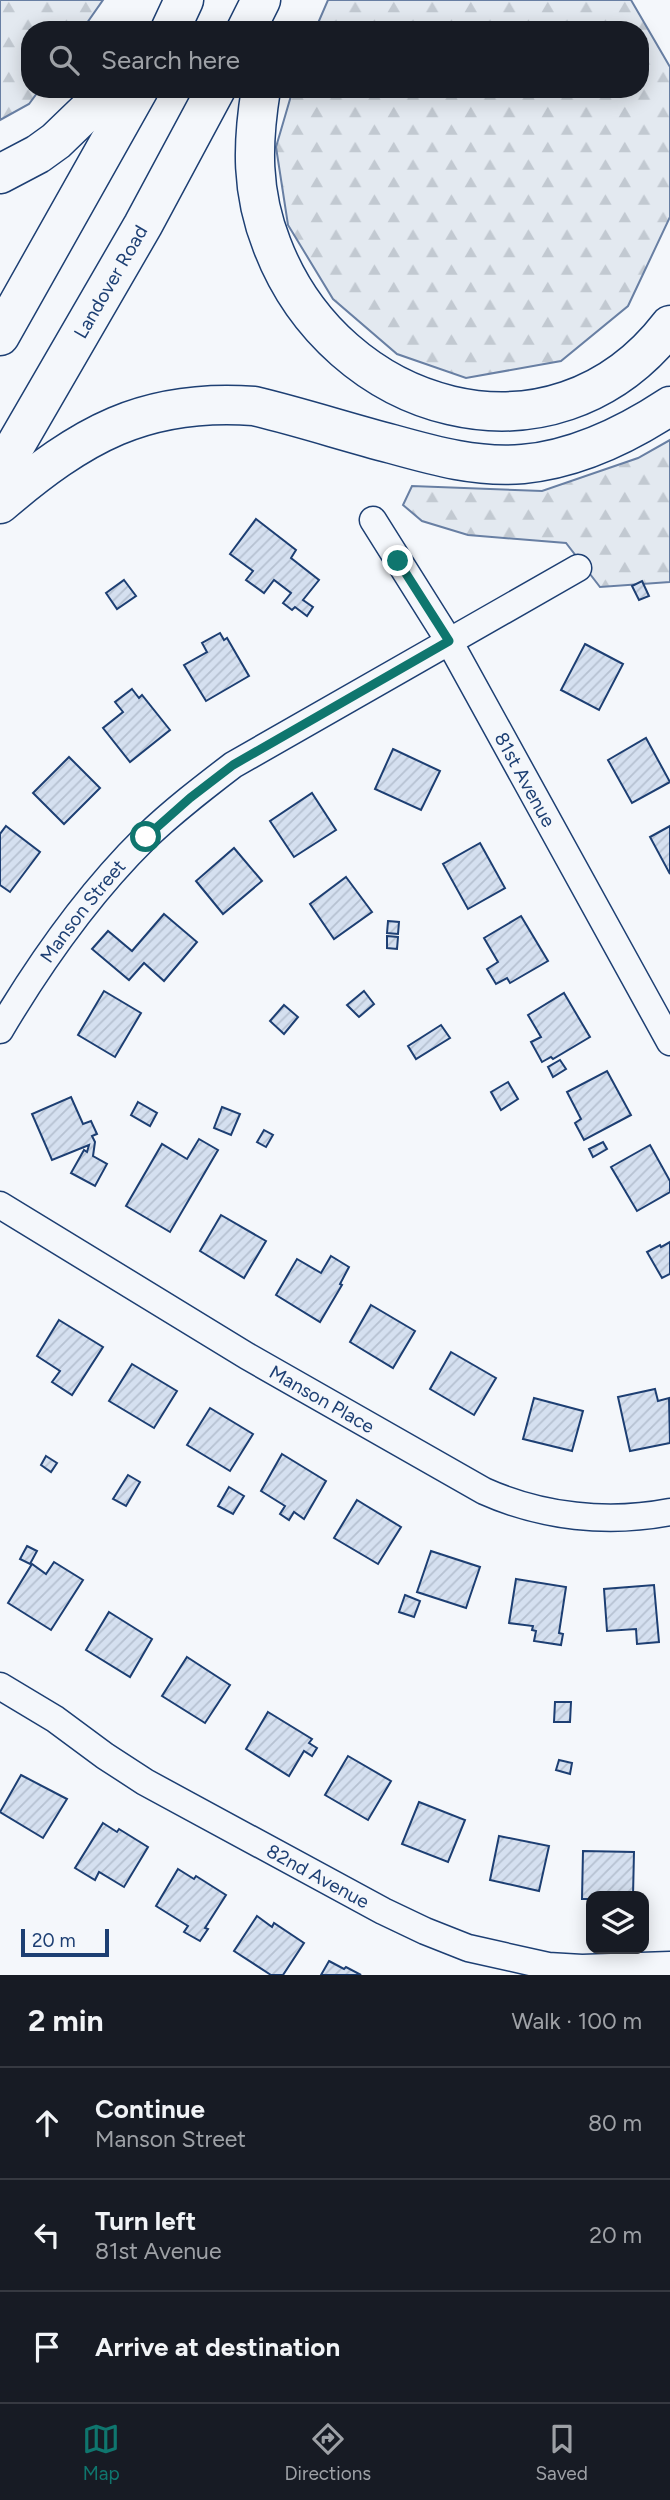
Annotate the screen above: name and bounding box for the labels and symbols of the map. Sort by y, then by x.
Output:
street label: Landover Road [68,221,152,342]
route end [382,545,413,576]
street label: 81st Avenue [490,728,561,831]
route start [130,821,161,852]
street label: Manson Street [35,855,130,967]
street label: Manson Place [266,1360,379,1438]
street label: 82nd Avenue [263,1839,373,1913]
scale bar [21,1926,108,1958]

